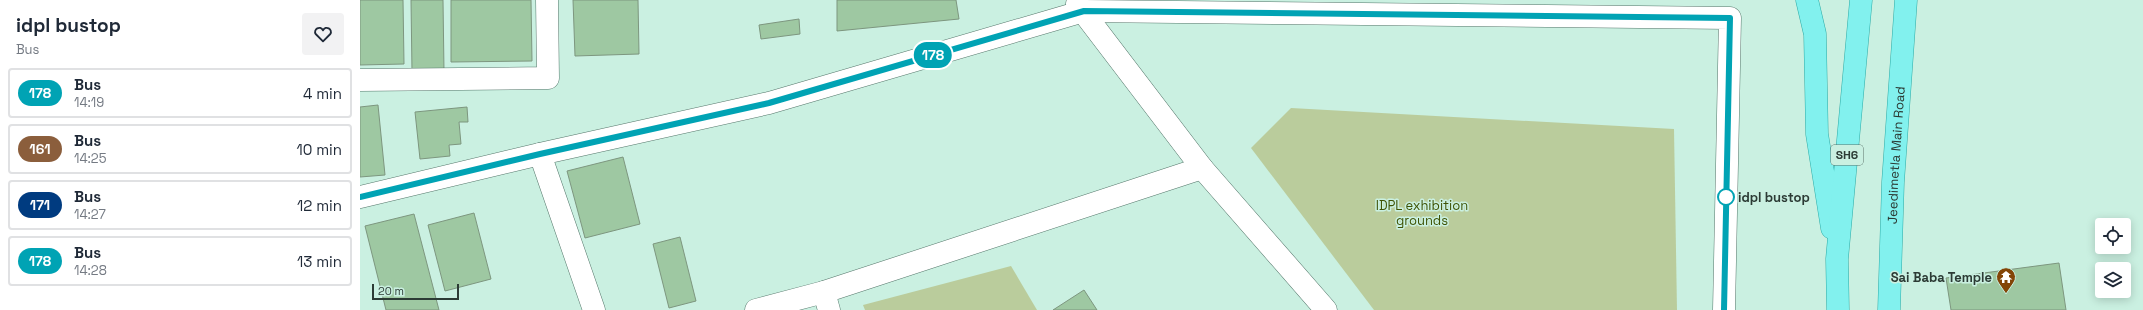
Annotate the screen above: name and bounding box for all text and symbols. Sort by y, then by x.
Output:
text: idpl bustop [16,13,121,38]
button: heart [302,13,344,55]
text: Bus [16,41,39,58]
line badge: 178 [910,42,956,68]
text: 178 [922,46,944,64]
text: Bus [74,75,101,94]
text: 178 [29,84,51,102]
text: 4 min [303,84,342,103]
street label: Jeedimetla Main Road [1883,86,1908,224]
text: 14:19 [74,94,104,111]
text: Bus [74,131,101,150]
text: 161 [29,140,51,158]
text: 10 min [296,140,342,159]
road number: SH6 [1831,145,1863,165]
text: 14:25 [74,150,106,167]
text: Bus [74,187,101,206]
marker: idpl bustop [1717,188,1735,206]
place label: idpl bustop [1738,189,1810,206]
text: 171 [30,196,50,214]
text: 12 min [297,196,342,215]
park label: IDPL exhibition grounds [1376,197,1468,229]
text: 14:27 [74,206,106,223]
map controls [2095,218,2131,298]
button: locate [2095,218,2131,254]
text: Bus [74,243,101,262]
text: 178 [29,252,51,270]
text: 13 min [297,252,342,271]
text: 14:28 [74,262,107,279]
button: layers [2095,262,2131,298]
temple icon: Sai Baba Temple [1995,266,2017,294]
place label: Sai Baba Temple [1891,269,1992,286]
scale bar [372,282,459,301]
text: 20 m [378,284,404,298]

